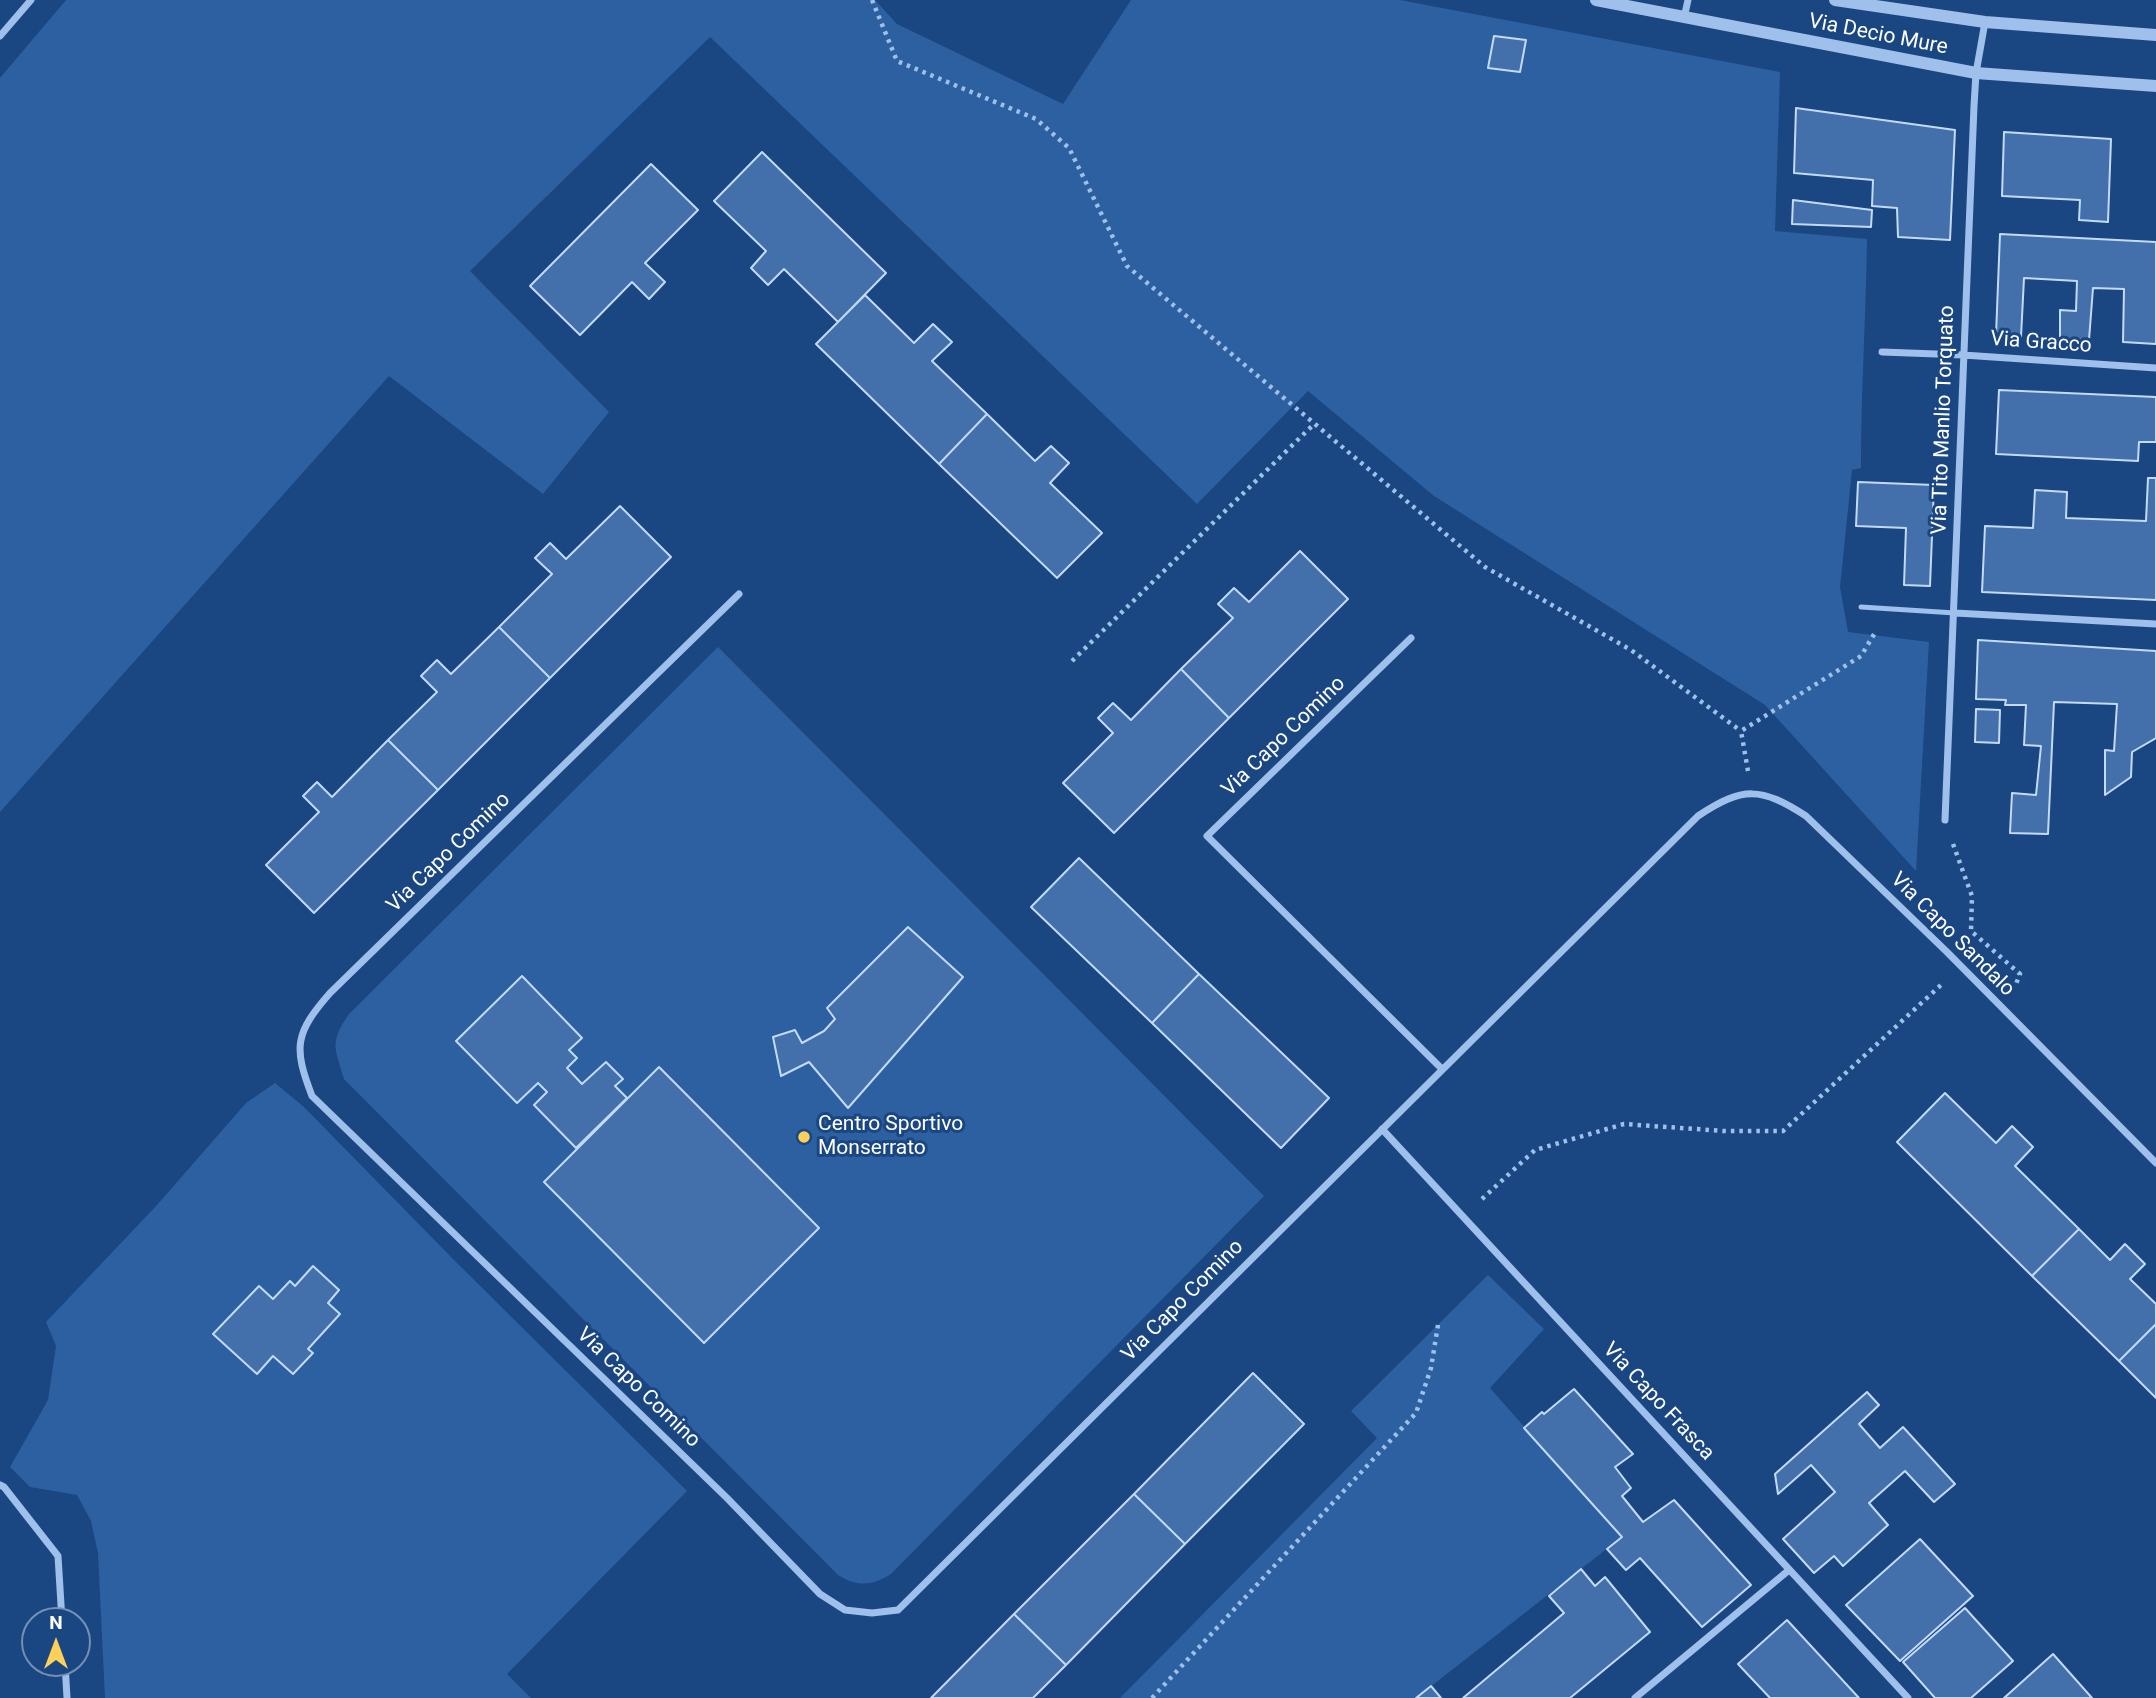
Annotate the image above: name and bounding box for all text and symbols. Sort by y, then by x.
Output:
street label: Via Decio Mure [1806,9,1950,61]
street label: Via Tito Manlio Torquato [1927,305,1961,535]
street label: Via Gracco [1989,327,2093,359]
street label: Via Capo Comino [1217,672,1351,802]
street label: Via Capo Comino [382,788,516,918]
street label: Via Capo Sandalo [1885,868,2019,1002]
place label: Centro Sportivo Monserrato [818,1112,963,1162]
marker: Centro Sportivo Monserrato [796,1129,812,1145]
street label: Via Capo Comino [1117,1235,1249,1367]
street label: Via Capo Comino [571,1323,705,1453]
street label: Via Capo Frasca [1597,1338,1719,1466]
north arrow [21,1607,91,1677]
text: N [49,1611,63,1634]

